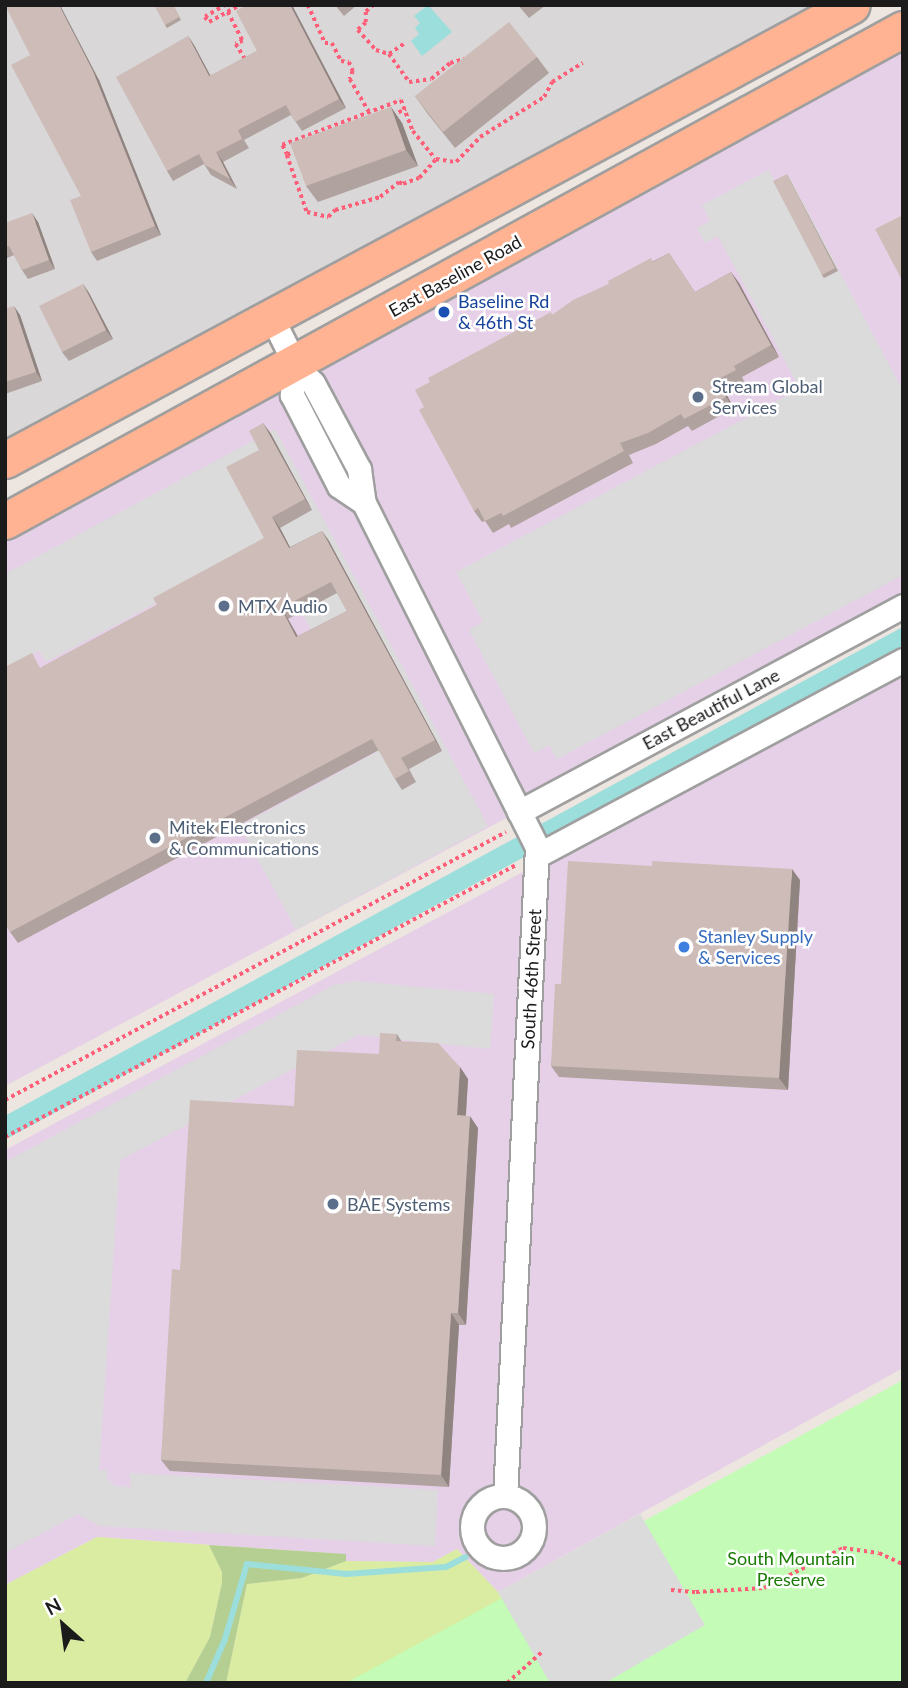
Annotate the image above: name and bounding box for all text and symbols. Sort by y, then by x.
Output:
street label: East Baseline Road [385,231,525,321]
place label: Baseline Rd & 46th St [458,291,549,334]
marker: Baseline Rd & 46th St [436,304,452,320]
place label: Stream Global Services [712,376,823,418]
marker: Stream Global Services [690,389,706,405]
place label: MTX Audio [238,595,328,617]
marker: MTX Audio [216,598,232,614]
street label: East Beautiful Lane [639,664,783,754]
place label: Mitek Electronics & Communications [169,817,319,860]
marker: Mitek Electronics & Communications [147,830,163,846]
street label: South 46th Street [517,908,545,1050]
place label: Stanley Supply & Services [698,926,814,968]
marker: Stanley Supply & Services [676,939,692,955]
place label: BAE Systems [347,1193,450,1215]
marker: BAE Systems [325,1196,341,1212]
park label: South Mountain Preserve [727,1548,855,1590]
north arrow [28,1590,98,1660]
text: N [41,1592,65,1620]

